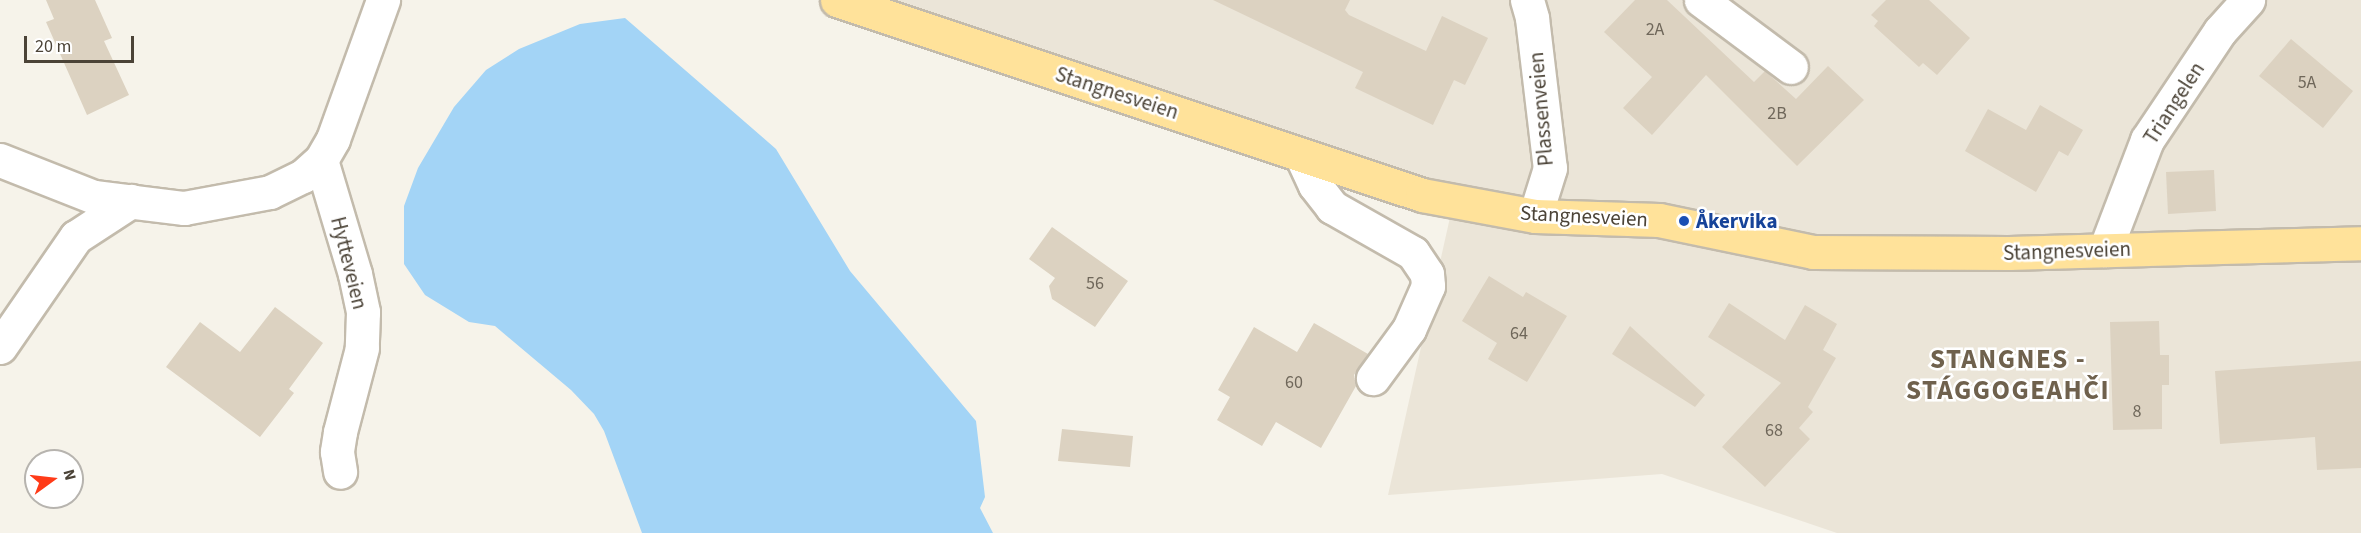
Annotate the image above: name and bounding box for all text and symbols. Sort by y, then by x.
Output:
house number: 2A [1646,19,1664,41]
scale bar [27,24,136,62]
text: 20 m [35,34,71,59]
street label: Plassenveien [1523,51,1559,167]
street label: Triangelen [2138,57,2210,149]
street label: Stangnesveien [1052,61,1182,125]
house number: 5A [2298,72,2316,94]
house number: 2B [1767,103,1787,125]
street label: Stangnesveien [1519,200,1649,232]
place label: Åkervika [1696,208,1777,234]
street label: Hytteveien [325,214,373,312]
marker: Åkervika [1677,214,1691,228]
street label: Stangnesveien [2003,236,2131,266]
house number: 56 [1086,273,1104,295]
house number: 64 [1510,323,1528,345]
district label: STANGNES - STÁGGOGEAHČI [1906,343,2110,406]
house number: 60 [1285,372,1303,394]
house number: 8 [2133,401,2141,423]
house number: 68 [1765,420,1783,442]
north arrow [24,449,84,509]
text: N [57,467,81,483]

